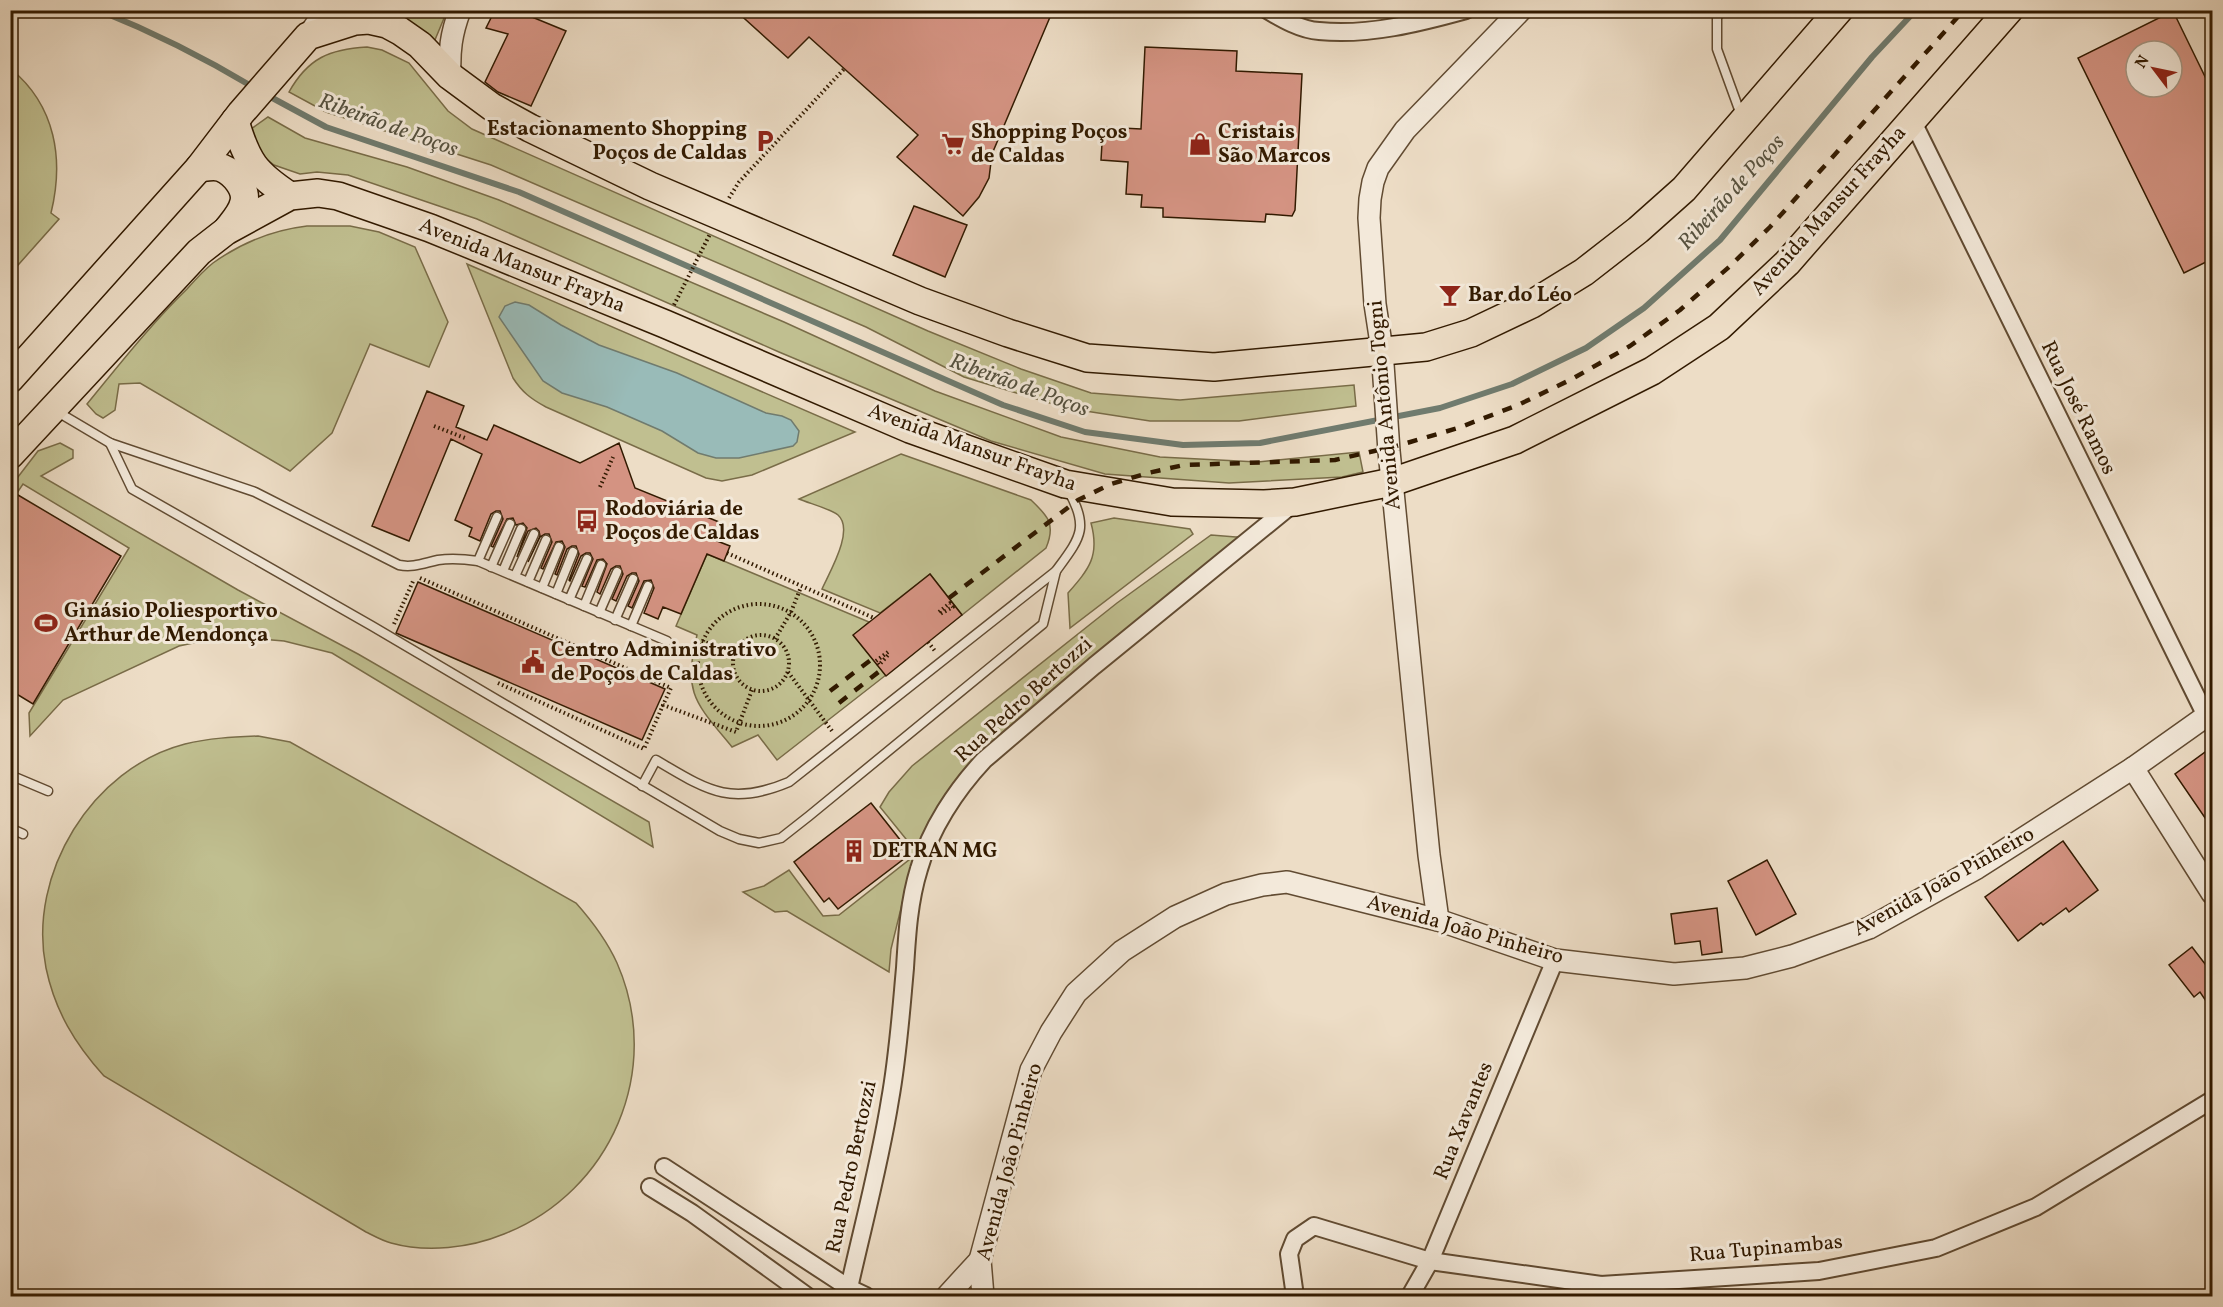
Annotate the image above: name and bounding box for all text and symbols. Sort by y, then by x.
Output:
north arrow [2124,39,2184,99]
text: N [2131,51,2156,73]
water label: Ribeirão de Poços [314,86,462,166]
place label: Estacionamento Shopping Poços de Caldas [487,115,747,168]
place label: Shopping Poços de Caldas [971,118,1128,171]
place label: Cristais São Marcos [1218,118,1331,171]
street label: Avenida Mansur Frayha [1745,119,1913,303]
parking icon: Estacionamento Shopping Poços de Caldas [752,128,778,154]
water label: Ribeirão de Poços [1671,128,1793,258]
supermarket icon: Shopping Poços de Caldas [940,131,966,157]
shop icon: Cristais São Marcos [1187,131,1213,157]
street label: Avenida Mansur Frayha [414,211,630,321]
place label: Bar do Léo [1468,281,1572,310]
bar icon: Bar do Léo [1437,282,1463,308]
street label: Avenida Antônio Togni [1361,299,1409,511]
street label: Rua José Ramos [2033,336,2123,480]
water label: Ribeirão de Poços [945,346,1093,426]
street label: Avenida Mansur Frayha [864,397,1080,499]
place label: Rodoviária de Poços de Caldas [605,495,760,548]
bus stop icon: Rodoviária de Poços de Caldas [574,508,600,534]
place label: Ginásio Poliesportivo Arthur de Mendonça [64,597,278,650]
sports icon: Ginásio Poliesportivo Arthur de Mendonça [33,610,59,636]
street label: Rua Pedro Bertozzi [949,630,1099,770]
place label: Centro Administrativo de Poços de Caldas [551,636,776,689]
public building icon: Centro Administrativo de Poços de Caldas [520,649,546,675]
street label: Avenida João Pinheiro [1848,820,2040,944]
place label: DETRAN MG [872,837,997,866]
building icon: DETRAN MG [841,838,867,864]
street label: Avenida João Pinheiro [1363,888,1567,972]
street label: Rua Xavantes [1427,1058,1501,1184]
street label: Avenida João Pinheiro [970,1060,1050,1264]
street label: Rua Pedro Bertozzi [820,1078,884,1256]
street label: Rua Tupinambas [1688,1228,1844,1270]

